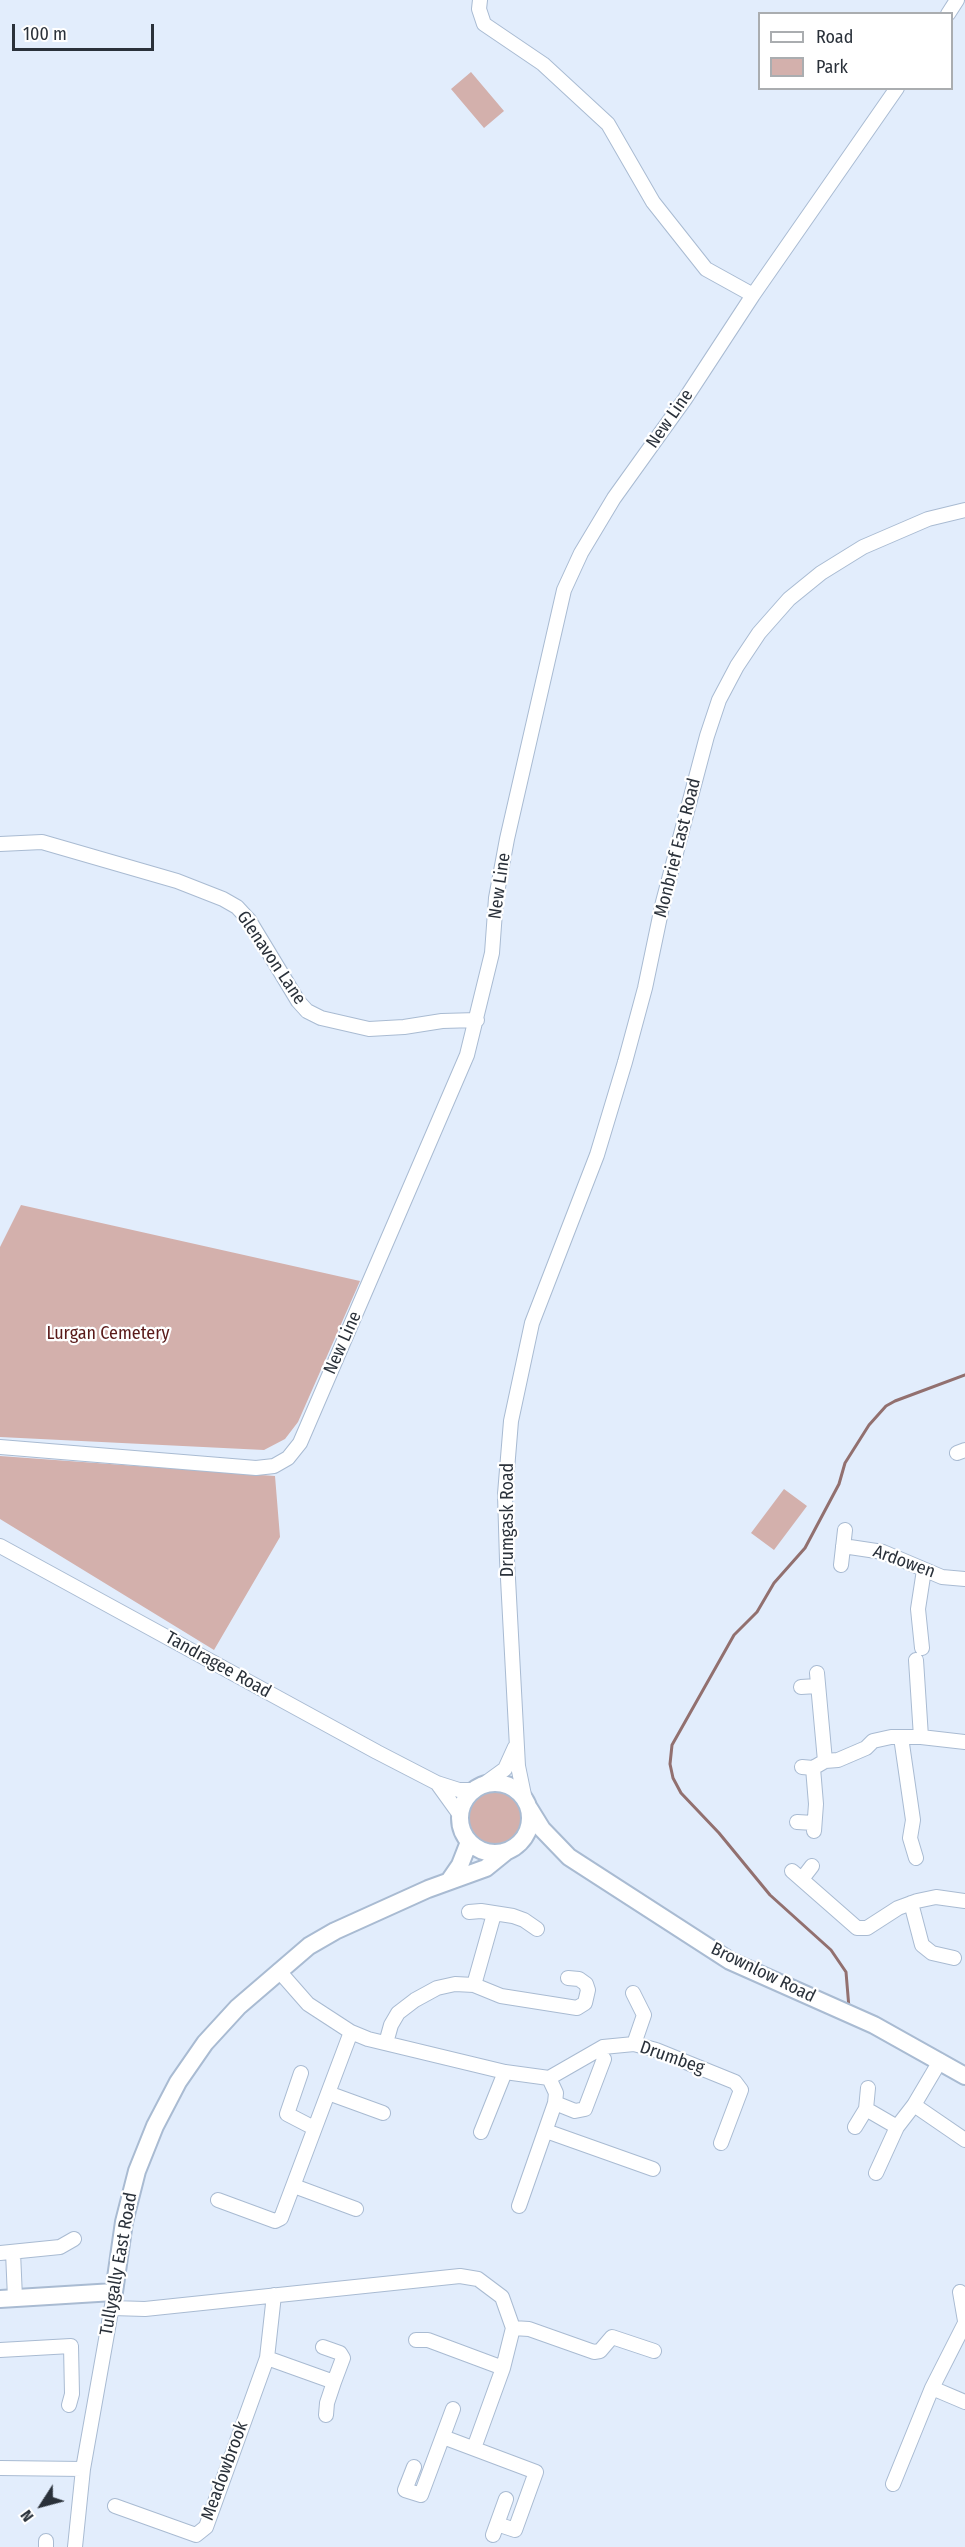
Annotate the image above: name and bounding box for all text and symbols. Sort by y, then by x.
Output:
scale bar [15,12,158,50]
legend [758,12,953,90]
text: 100 m [23,23,67,45]
text: Road [816,26,853,48]
text: Park [816,56,848,78]
street label: New Line [642,385,698,453]
street label: Monbrief East Road [650,776,706,920]
street label: New Line [485,851,515,921]
street label: Glenavon Lane [232,907,310,1009]
street label: New Line [320,1308,366,1378]
park label: Lurgan Cemetery [46,1323,170,1345]
street label: Drumgask Road [497,1463,519,1577]
street label: Ardowen [870,1541,938,1583]
street label: Tandragee Road [161,1627,275,1703]
street label: Brownlow Road [707,1938,819,2008]
street label: Drumbeg [637,2037,707,2079]
street label: Tullygally East Road [96,2191,142,2337]
street label: Meadowbrook [197,2418,253,2524]
north arrow [12,2475,72,2535]
text: N [17,2506,38,2525]

